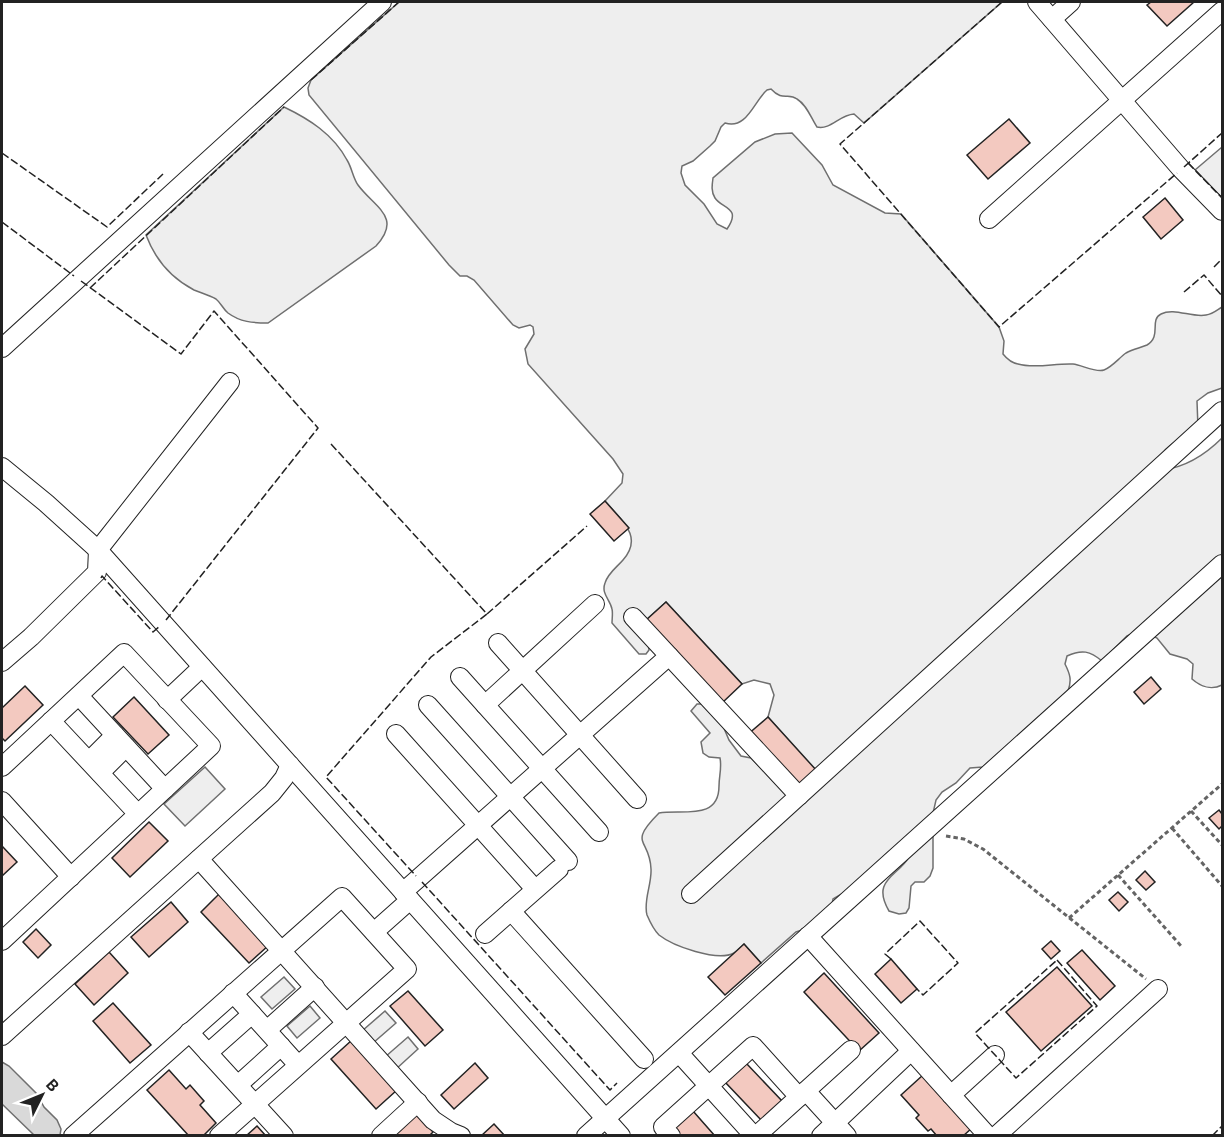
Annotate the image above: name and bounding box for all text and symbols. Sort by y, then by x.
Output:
north arrow [12,1065,72,1125]
text: B [41,1074,64,1096]

